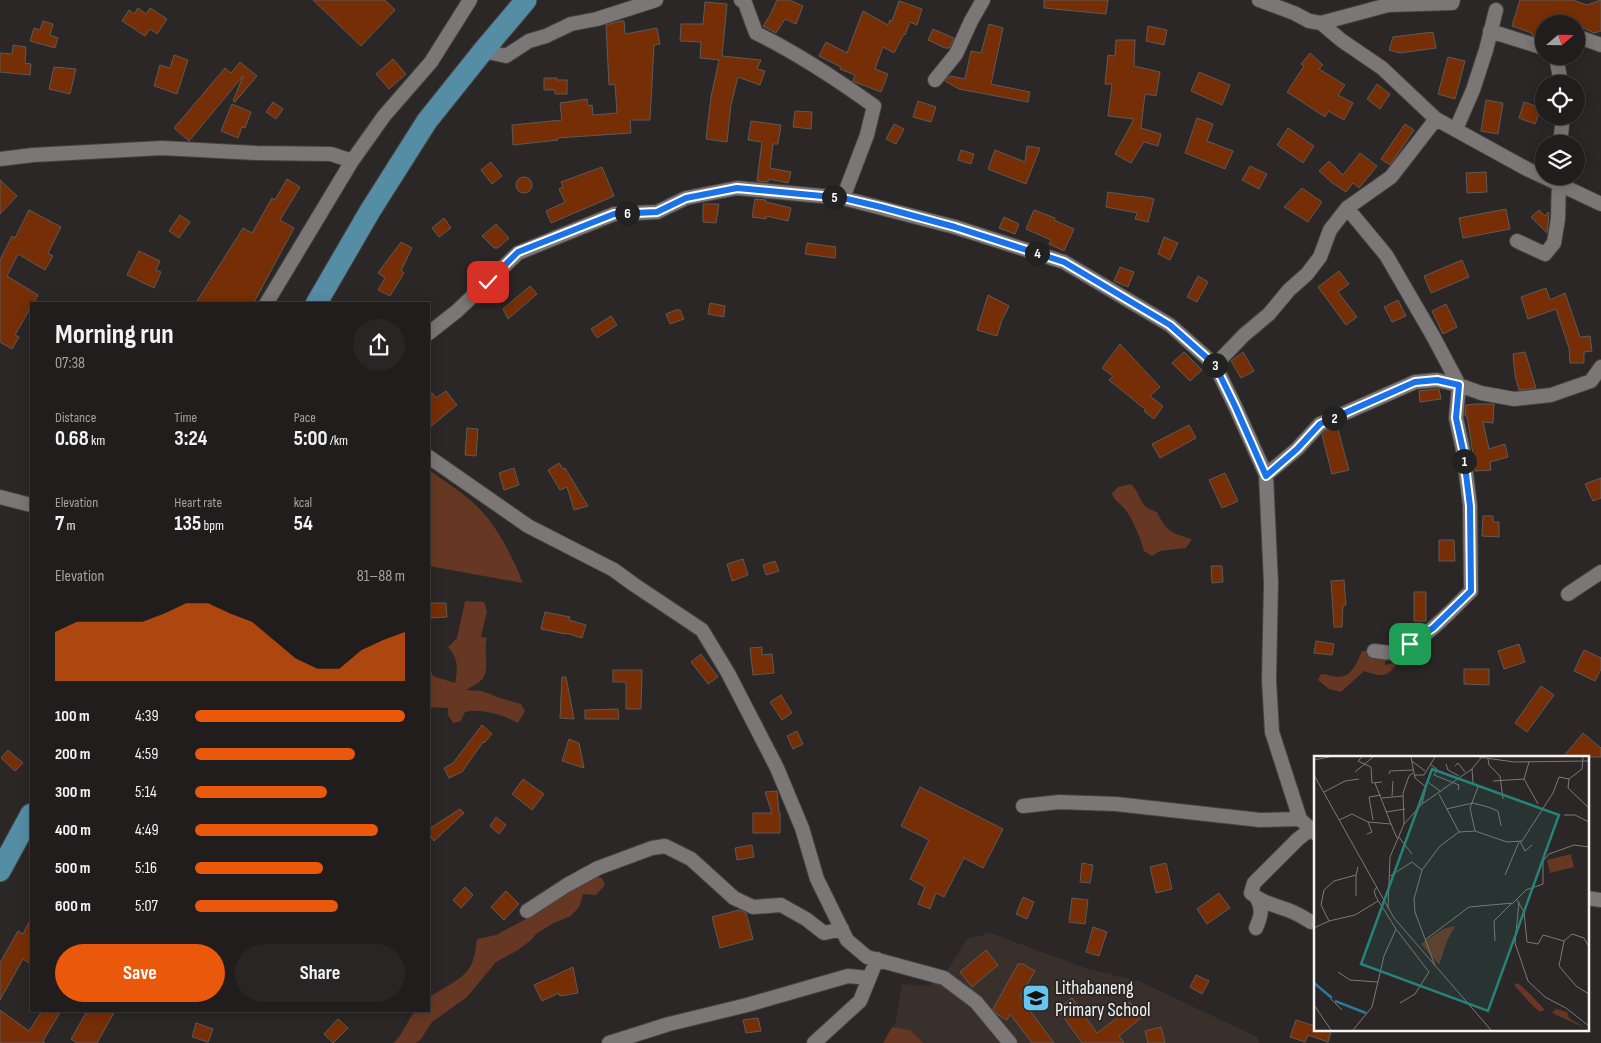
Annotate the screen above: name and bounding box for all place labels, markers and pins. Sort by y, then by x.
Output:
pin: 5 [822,184,846,210]
pin: 6 [614,200,640,226]
pin: 4 [1024,240,1050,266]
pin [467,261,509,303]
pin: 3 [1202,352,1228,378]
pin: 2 [1322,406,1346,430]
pin: 1 [1452,448,1476,474]
pin [1389,623,1431,665]
place label: Lithabaneng Primary School [1055,977,1151,1022]
school or university icon: Lithabaneng Primary School [1021,983,1051,1013]

